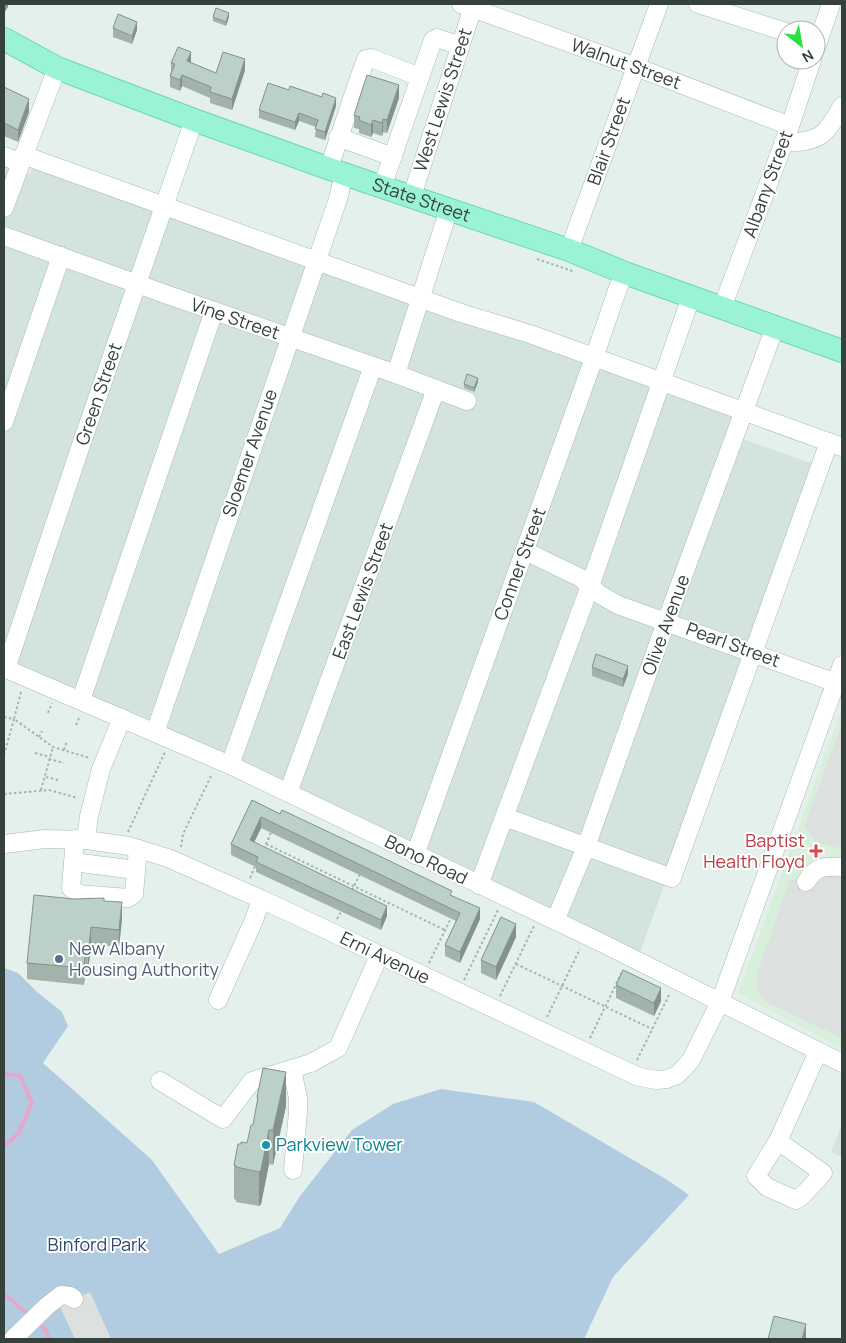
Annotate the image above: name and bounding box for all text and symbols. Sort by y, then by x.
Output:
north arrow [776,20,826,70]
street label: West Lewis Street [407,25,477,175]
street label: Walnut Street [568,32,685,94]
text: N [799,46,817,67]
street label: Blair Street [581,93,635,188]
street label: Albany Street [737,127,798,241]
street label: State Street [369,171,474,227]
street label: Vine Street [188,292,283,344]
street label: Green Street [69,339,127,448]
street label: Sloemer Avenue [216,386,282,520]
street label: Conner Street [488,504,551,623]
street label: East Lewis Street [326,519,398,662]
street label: Olive Avenue [636,571,694,679]
street label: Pearl Street [683,616,784,672]
place label: Baptist Health Floyd [703,828,805,873]
street label: Bono Road [381,829,472,889]
marker: Baptist Health Floyd [809,844,823,858]
street label: Erni Avenue [337,925,434,989]
place label: New Albany Housing Authority [69,936,220,981]
marker: New Albany Housing Authority [53,953,65,965]
place label: Parkview Tower [276,1132,403,1156]
marker: Parkview Tower [260,1139,272,1151]
park label: Binford Park [47,1232,148,1256]

